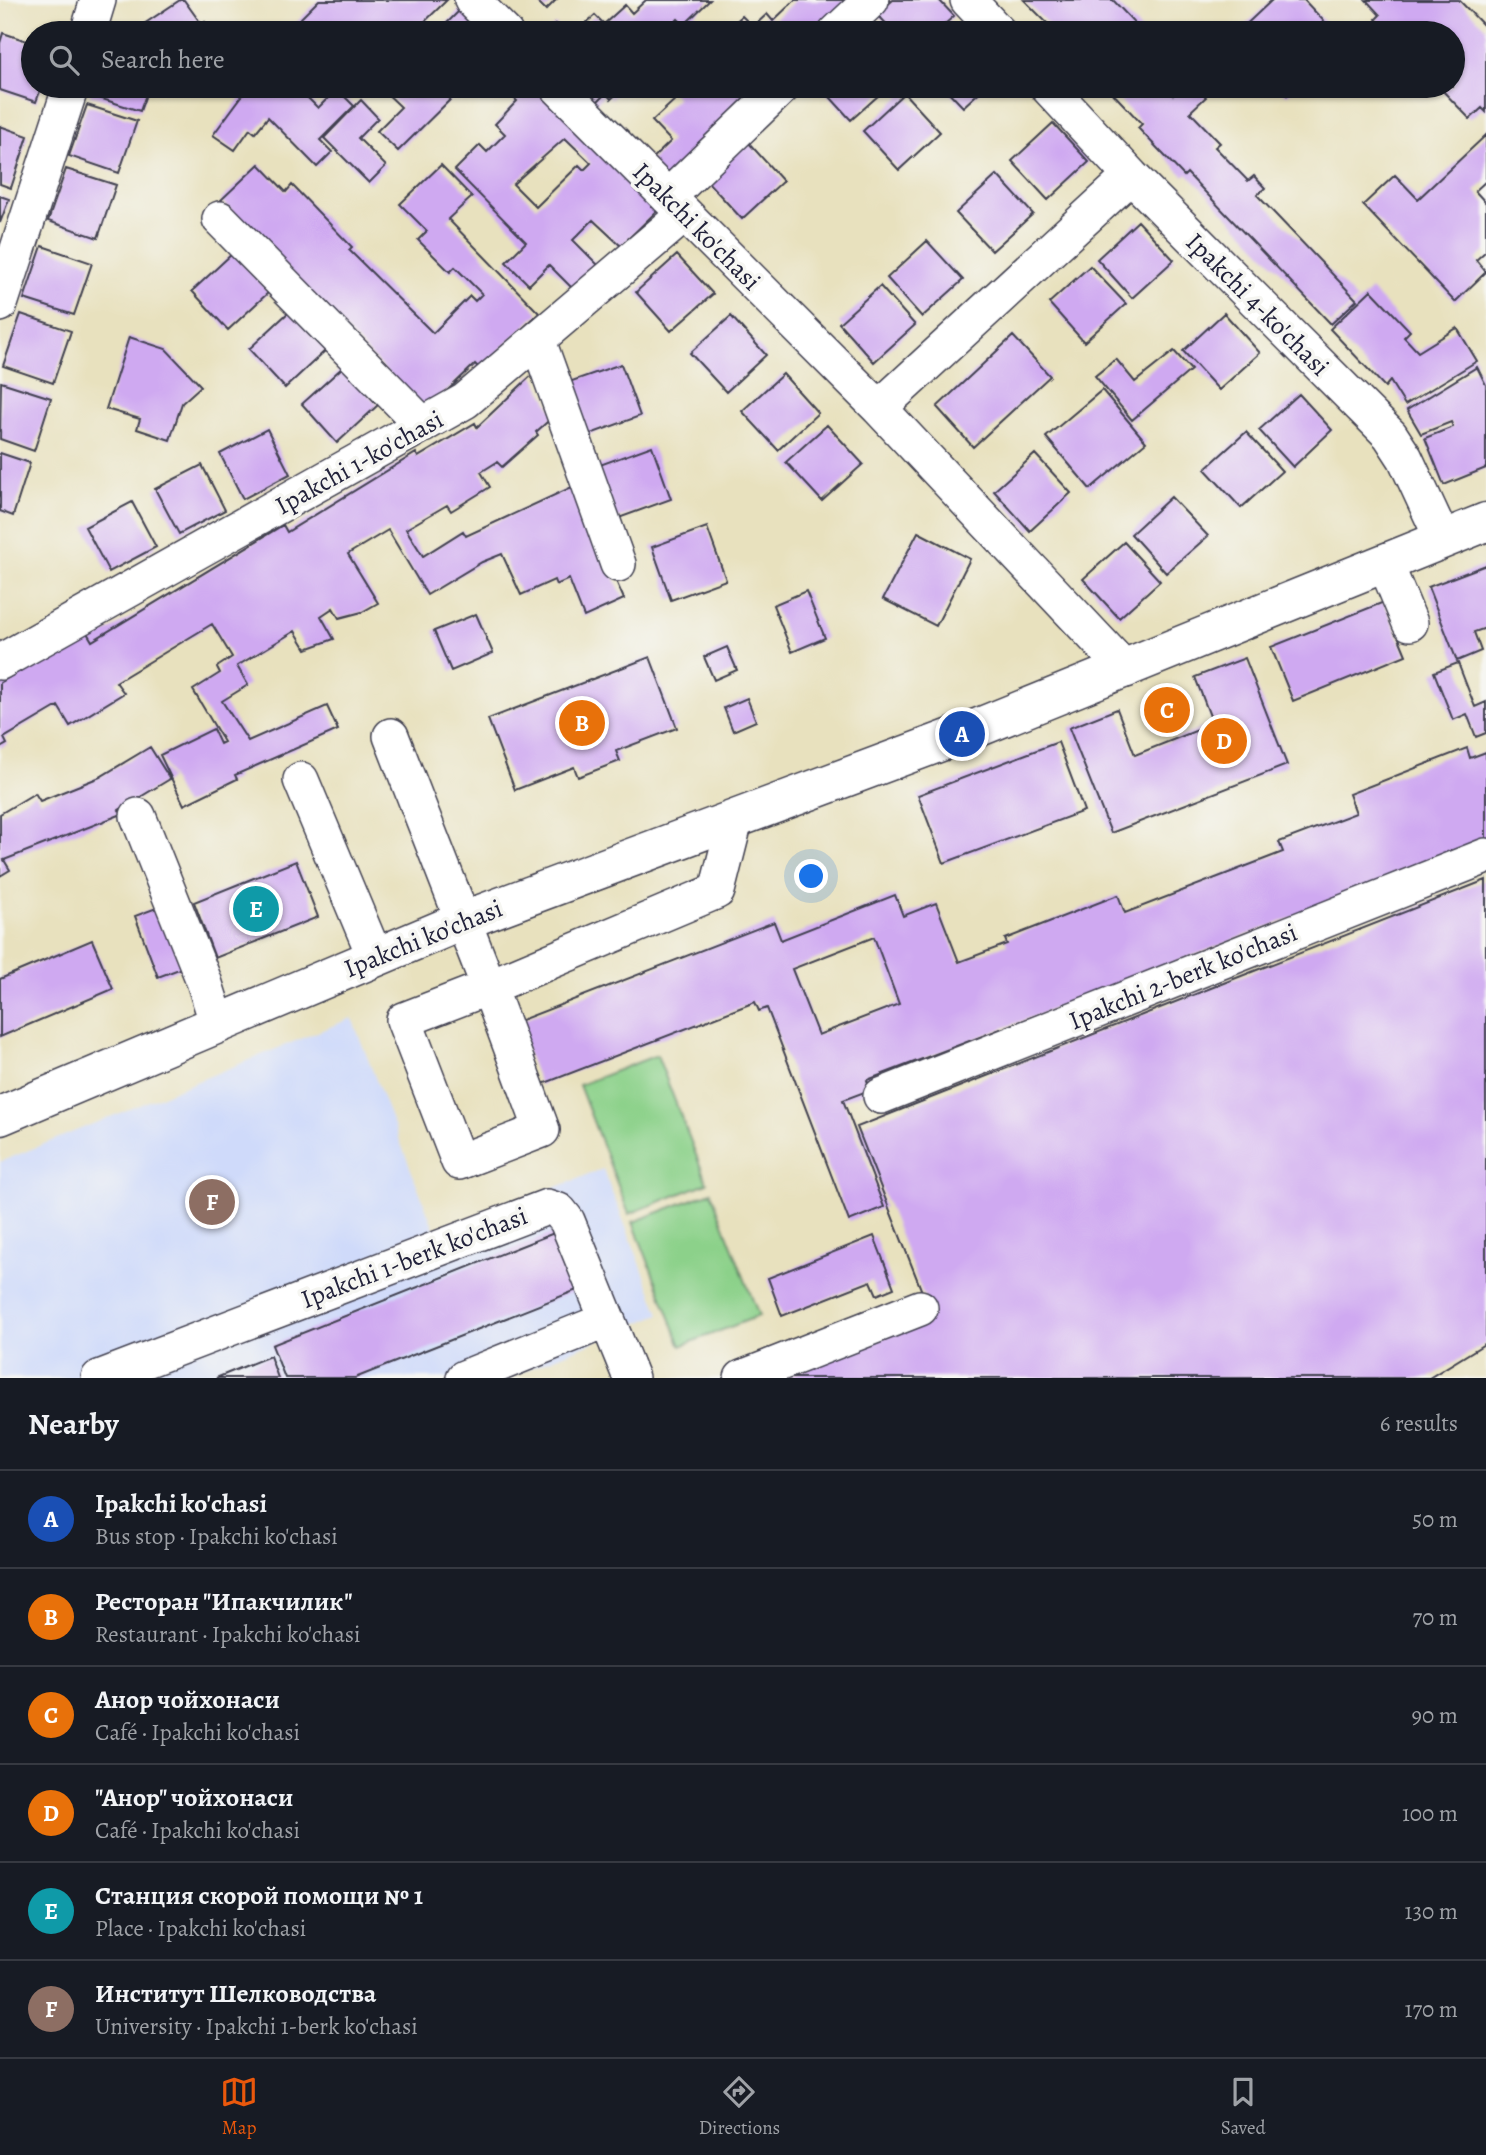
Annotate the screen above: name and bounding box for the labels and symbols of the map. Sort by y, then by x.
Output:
street label: Ipakchi ko'chasi [625,155,768,298]
street label: Ipakchi 4-ko'chasi [1178,225,1337,384]
street label: Ipakchi 1-ko'chasi [269,402,449,523]
pin: C [1144,684,1190,736]
pin: B [559,697,605,749]
pin: A [939,708,985,760]
pin: D [1201,715,1247,767]
your location [794,859,828,893]
pin: E [233,883,279,935]
street label: Ipakchi ko'chasi [339,891,508,986]
street label: Ipakchi 2-berk ko'chasi [1064,915,1303,1038]
pin: F [189,1176,235,1228]
street label: Ipakchi 1-berk ko'chasi [296,1198,532,1317]

